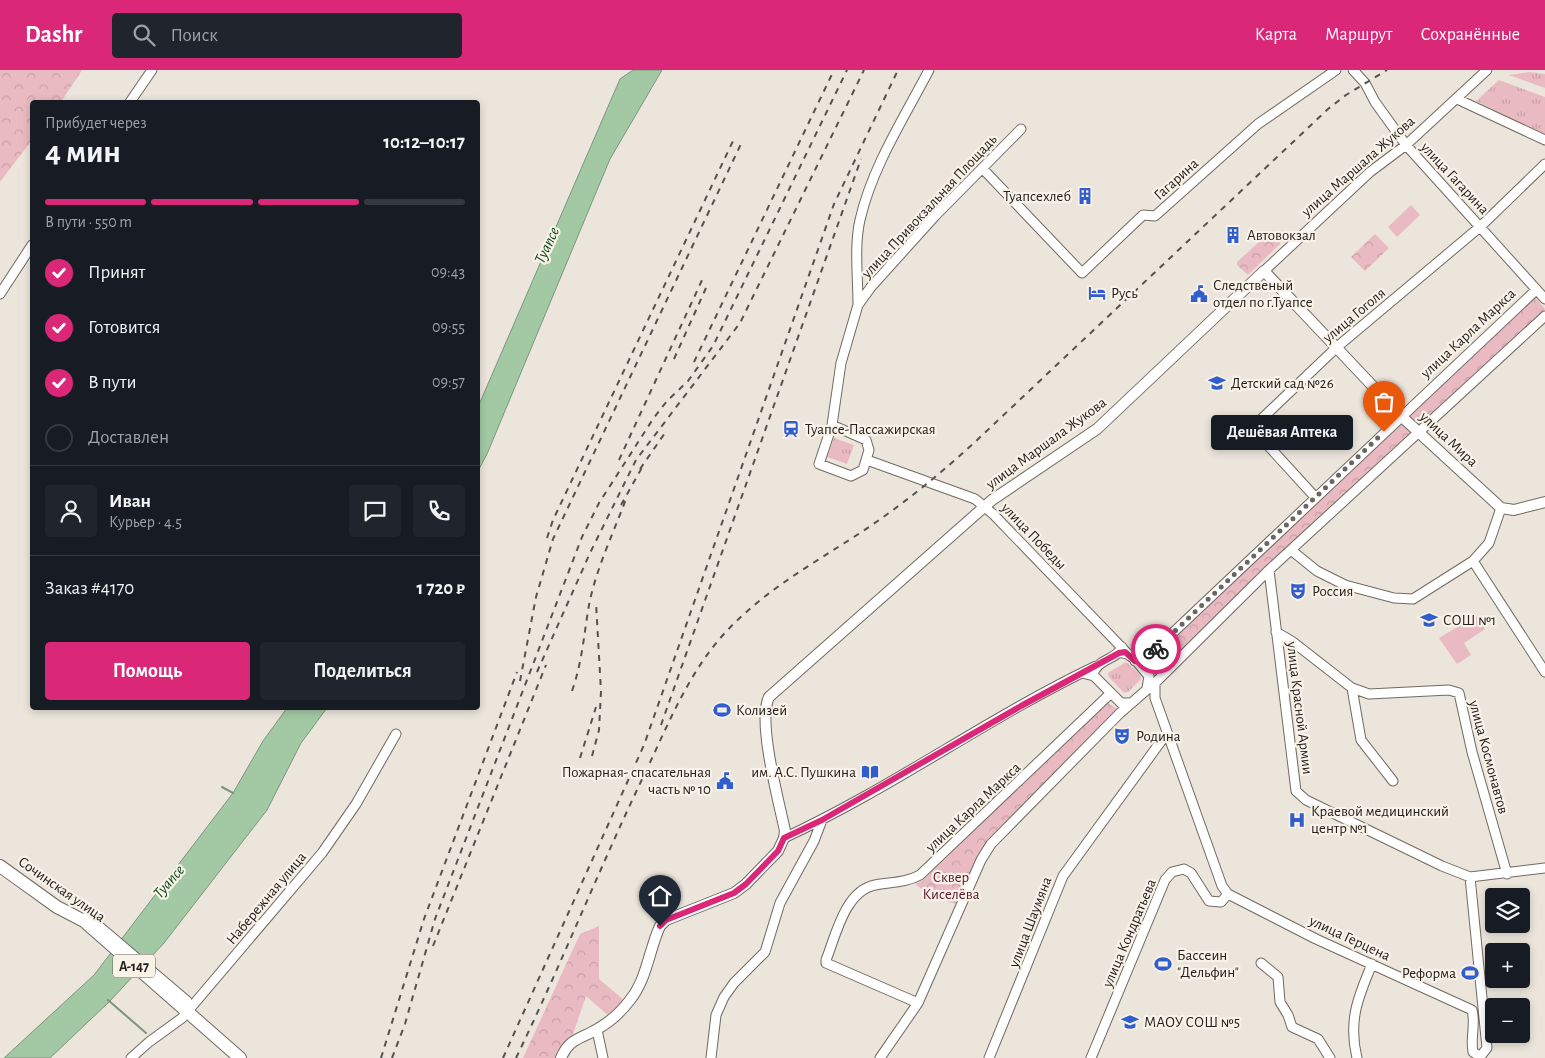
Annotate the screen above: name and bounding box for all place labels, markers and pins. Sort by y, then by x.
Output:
building icon: Туапсехлеб [1075,186,1095,206]
place label: Туапсехлеб [1003,189,1071,204]
building icon: Автовокзал [1223,225,1243,245]
place label: Автовокзал [1247,228,1316,243]
place label: Следственый отдел по г.Туапсе [1213,278,1313,310]
hotel icon: Русь [1087,283,1107,303]
public building icon: Следственый отдел по г.Туапсе [1189,284,1209,304]
place label: Русь [1111,286,1138,301]
school or university icon: Детский сад №26 [1207,373,1227,393]
place label: Детский сад №26 [1231,376,1334,391]
pin [1363,381,1405,432]
callout: Дешёвая Аптека [1212,414,1354,450]
station icon: Туапсе-Пассажирская [781,419,801,439]
place label: Туапсе-Пассажирская [805,422,936,437]
theatre icon: Россия [1288,581,1308,601]
place label: Россия [1312,584,1353,599]
school or university icon: СОШ №1 [1419,610,1439,630]
place label: СОШ №1 [1443,613,1496,628]
sports icon: Колизей [712,700,732,720]
place label: Колизей [736,703,787,718]
theatre icon: Родина [1112,726,1132,746]
place label: Родина [1136,729,1181,744]
library icon: им. А.С. Пушкина [860,762,880,782]
place label: Пожарная- спасательная часть № 10 [562,765,711,797]
place label: им. А.С. Пушкина [751,765,856,780]
public building icon: Пожарная- спасательная часть № 10 [715,771,735,791]
place label: Краевой медицинский центр №1 [1311,804,1449,836]
hospital icon: Краевой медицинский центр №1 [1287,810,1307,830]
pin [639,875,681,926]
place label: Бассеин "Дельфин" [1177,948,1239,980]
sports icon: Бассеин "Дельфин" [1153,954,1173,974]
sports icon: Реформа [1460,963,1480,983]
place label: Реформа [1402,966,1456,981]
school or university icon: МАОУ СОШ №5 [1120,1012,1140,1032]
place label: МАОУ СОШ №5 [1144,1015,1240,1030]

